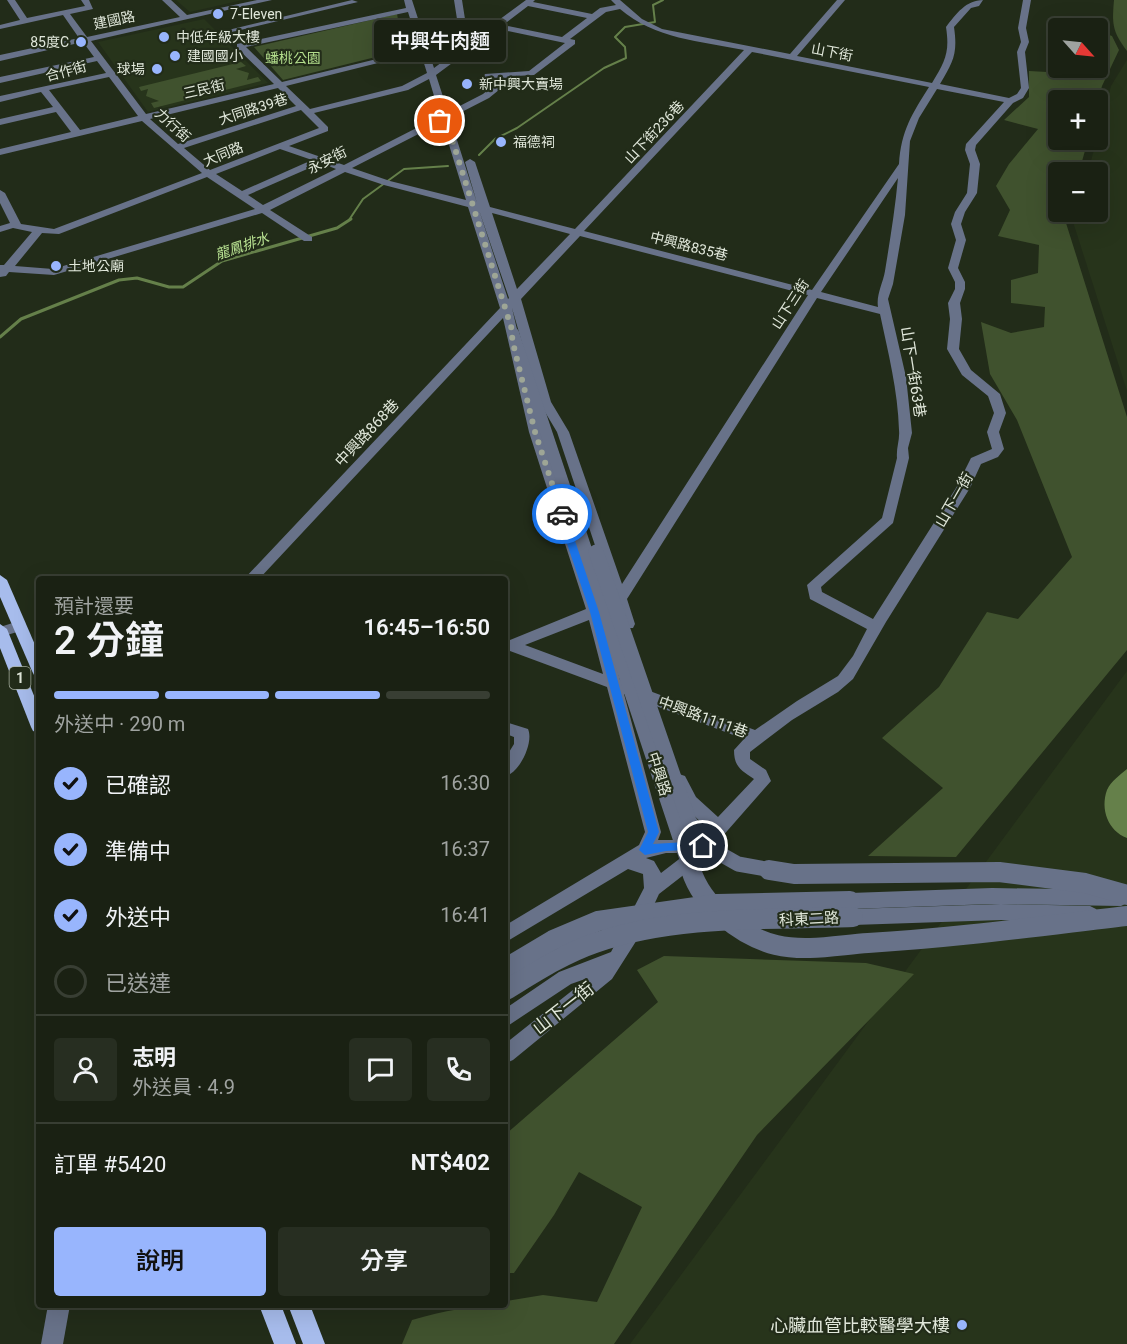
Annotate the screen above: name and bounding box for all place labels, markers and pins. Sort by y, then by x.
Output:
place label: 7-Eleven [230,6,282,22]
marker: 7-Eleven [211,7,225,21]
callout: 中興牛肉麵 [374,19,506,61]
place label: 中低年級大樓 [176,29,260,45]
marker: 中低年級大樓 [157,30,171,44]
place label: 85度C [30,34,69,50]
marker: 85度C [74,35,88,49]
place label: 建國國小 [187,48,243,64]
marker: 建國國小 [168,49,182,63]
place label: 球場 [117,61,145,77]
marker: 球場 [150,62,164,76]
place label: 新中興大賣場 [479,76,563,92]
marker: 新中興大賣場 [460,77,474,91]
pin [414,95,465,146]
place label: 福德祠 [513,134,555,150]
marker: 福德祠 [494,135,508,149]
place label: 土地公廟 [68,258,124,274]
marker: 土地公廟 [49,259,63,273]
pin [677,820,728,871]
place label: 心臟血管比較醫學大樓 [770,1315,950,1336]
marker: 心臟血管比較醫學大樓 [955,1318,969,1332]

